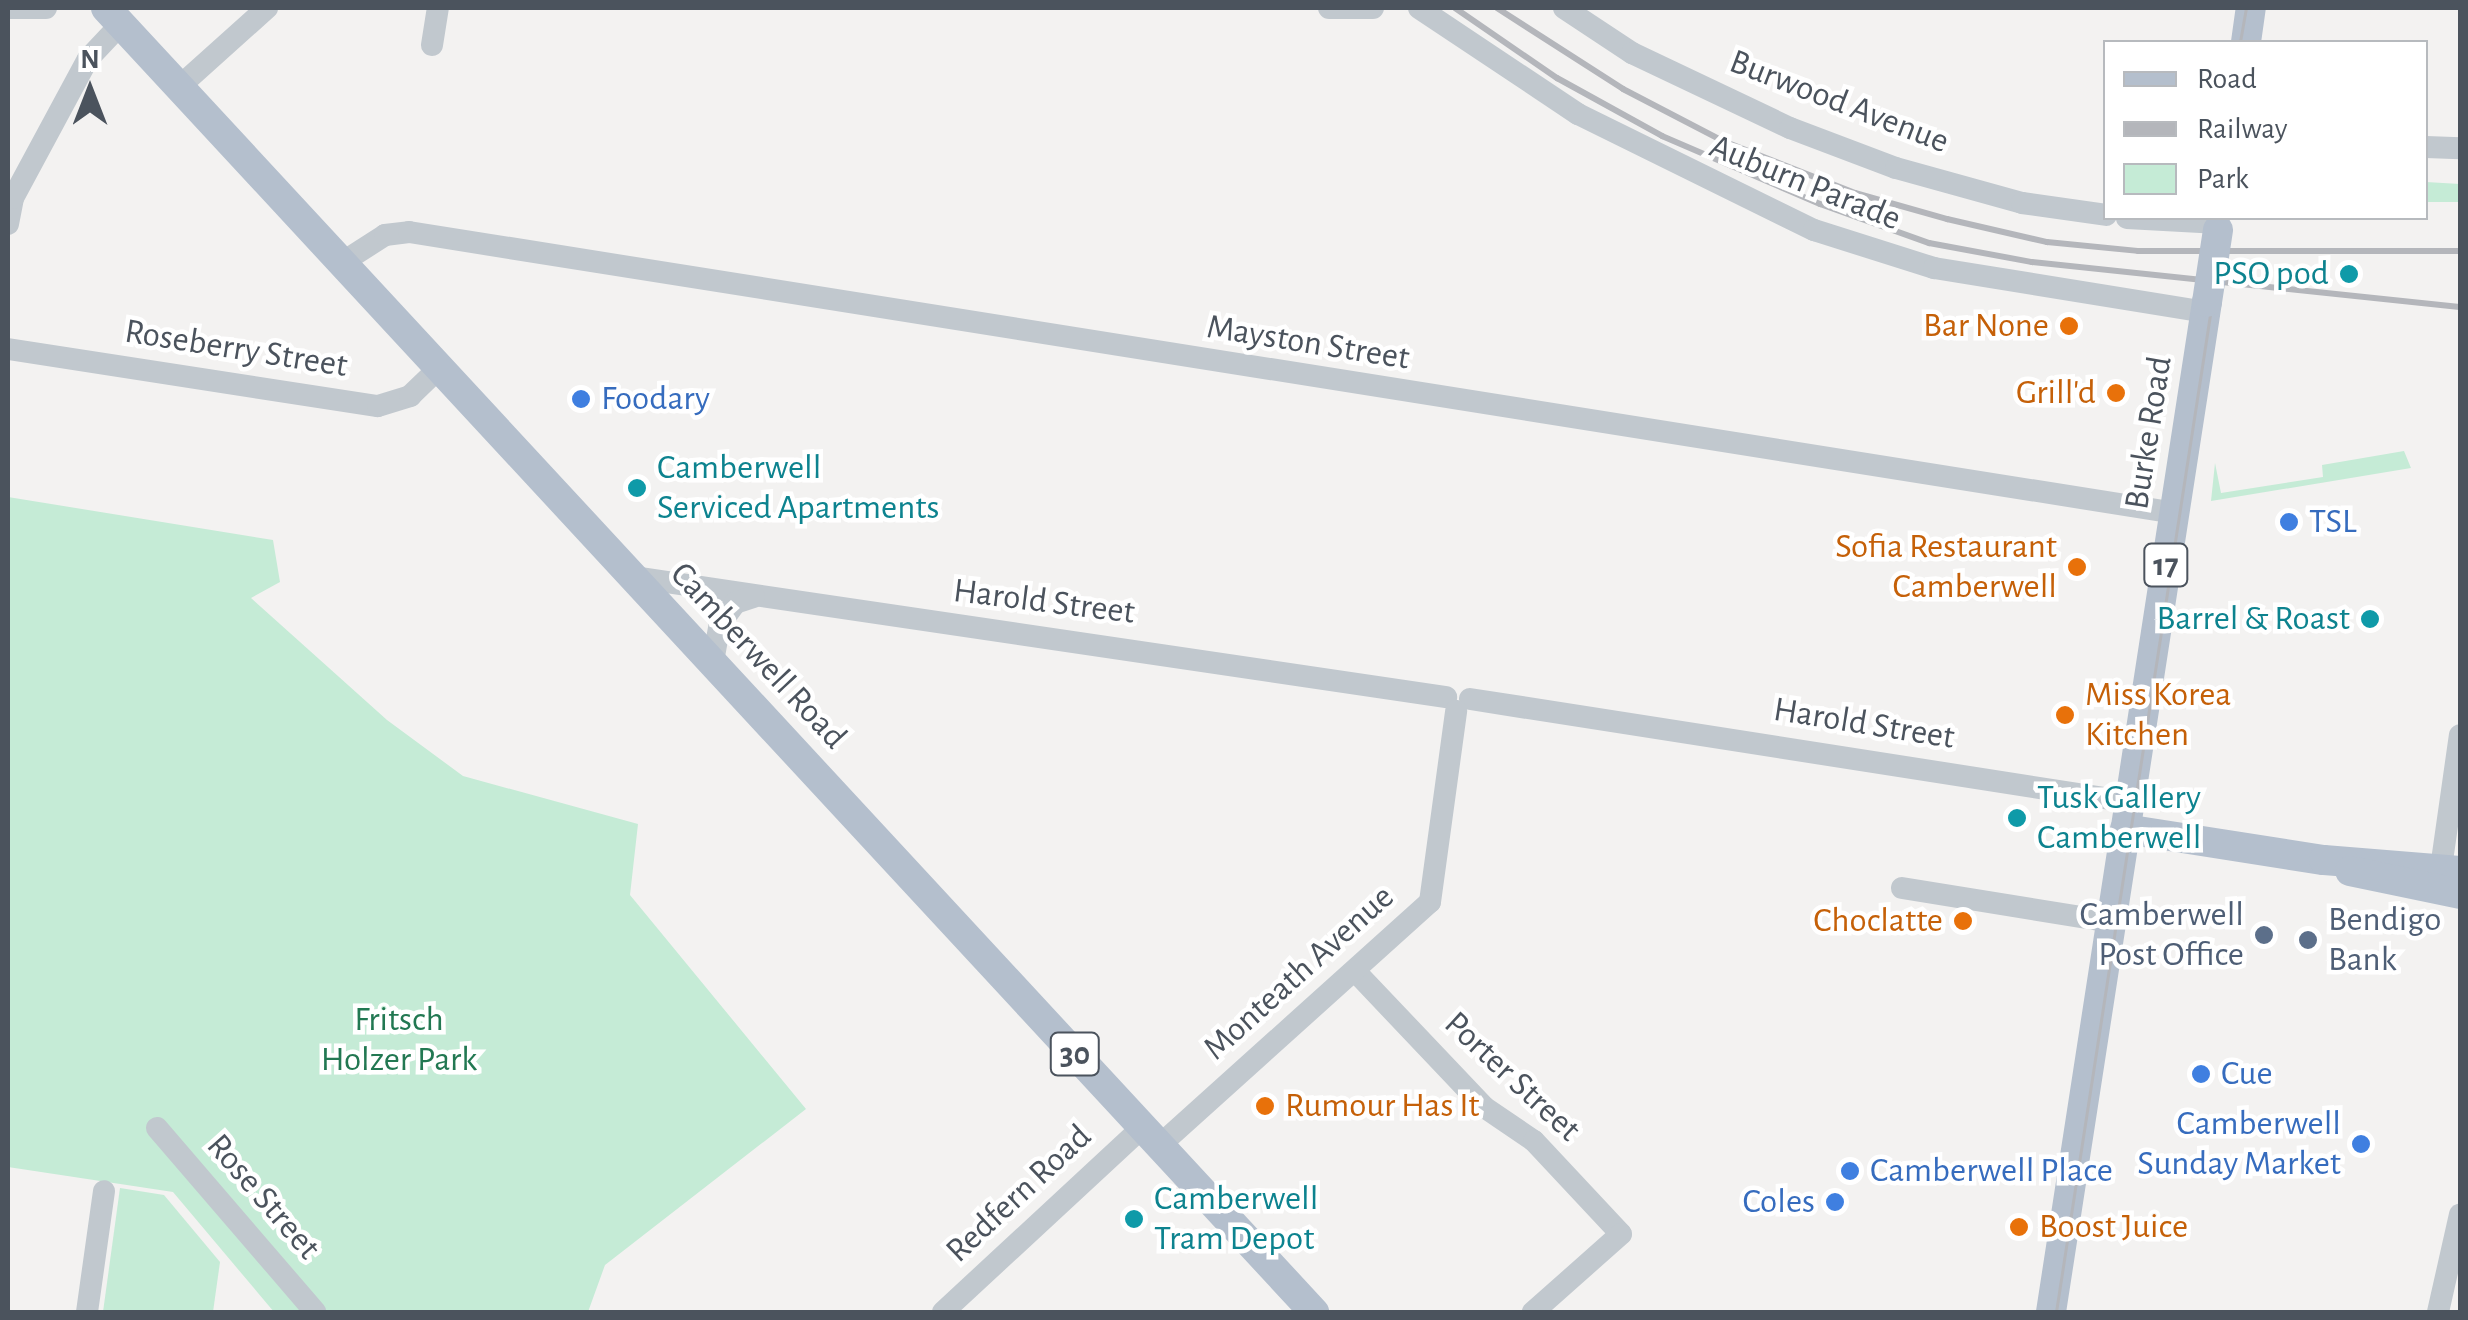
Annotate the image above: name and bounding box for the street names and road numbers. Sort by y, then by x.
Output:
street label: Burwood Avenue [1723,41,1955,163]
street label: Auburn Parade [1703,126,1907,240]
street label: Mayston Street [1204,306,1412,380]
street label: Roseberry Street [122,311,350,387]
street label: Burke Road [2116,353,2182,513]
road number: 17 [2141,538,2191,592]
street label: Camberwell Road [661,554,855,758]
street label: Harold Street [951,570,1137,634]
street label: Harold Street [1771,689,1957,759]
street label: Monteath Avenue [1195,876,1403,1070]
street label: Porter Street [1435,1003,1589,1151]
road number: 30 [1048,1027,1102,1081]
street label: Redfern Road [938,1116,1100,1272]
street label: Rose Street [197,1126,329,1268]

